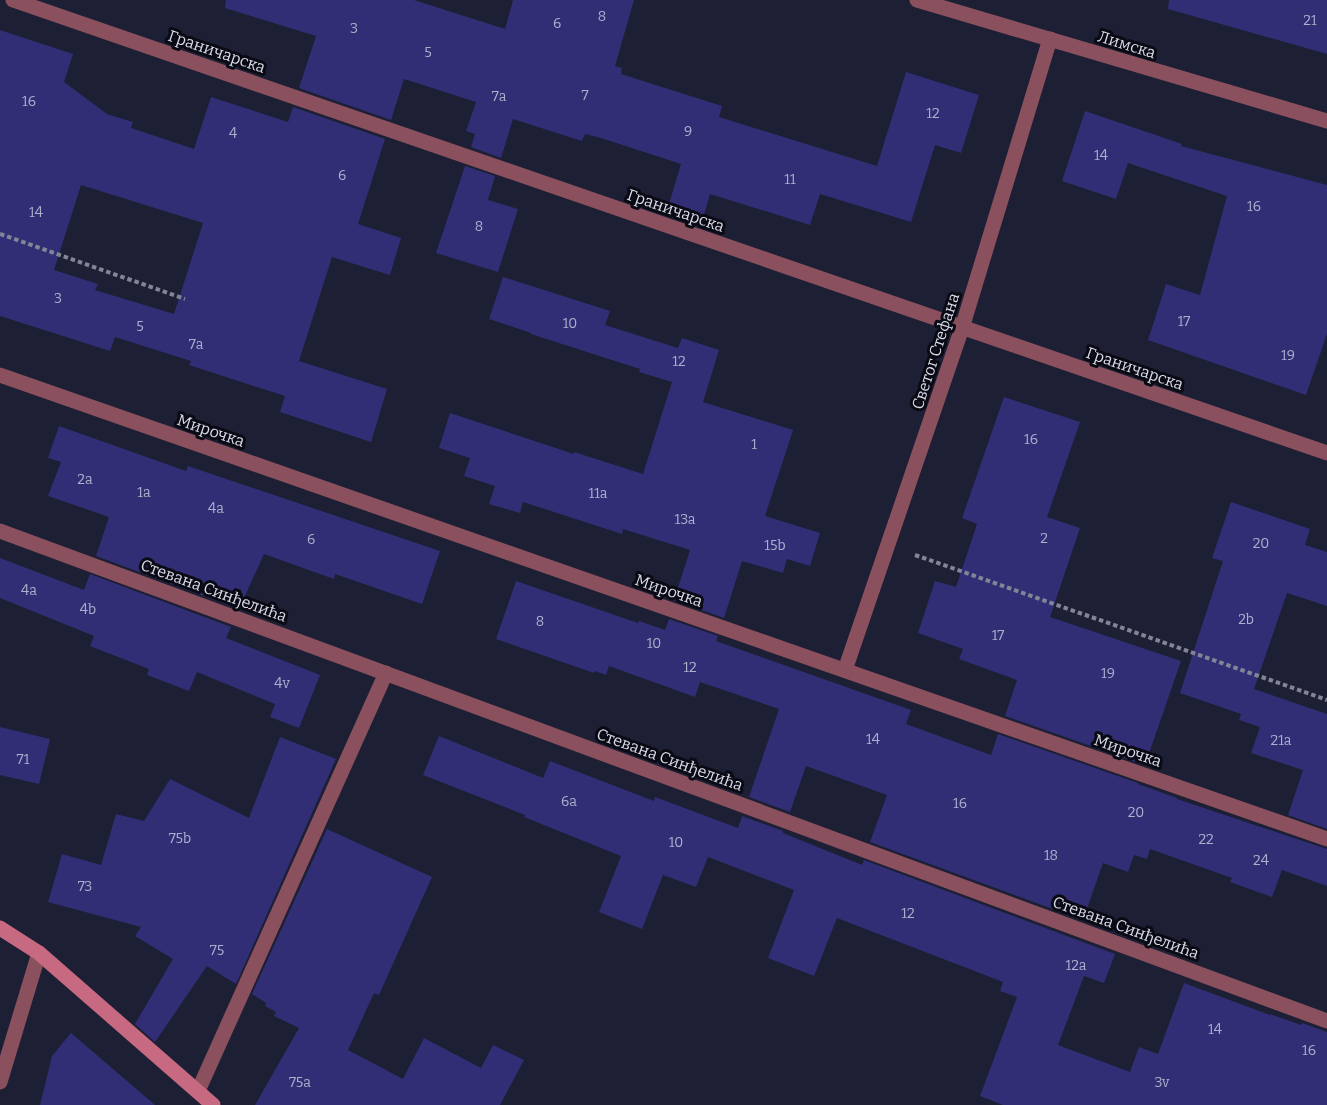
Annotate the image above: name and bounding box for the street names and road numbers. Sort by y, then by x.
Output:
street label: Граничарска [166,26,268,77]
street label: Лимска [1096,27,1158,62]
street label: Граничарска [625,185,727,236]
street label: Светог Стефана [908,290,963,412]
street label: Граничарска [1084,343,1186,394]
street label: Мирочка [175,410,247,451]
street label: Стевана Синђелића [138,555,290,626]
street label: Мирочка [633,570,705,611]
street label: Стевана Синђелића [594,724,746,795]
street label: Мирочка [1092,730,1164,771]
street label: Стевана Синђелића [1050,892,1202,963]

